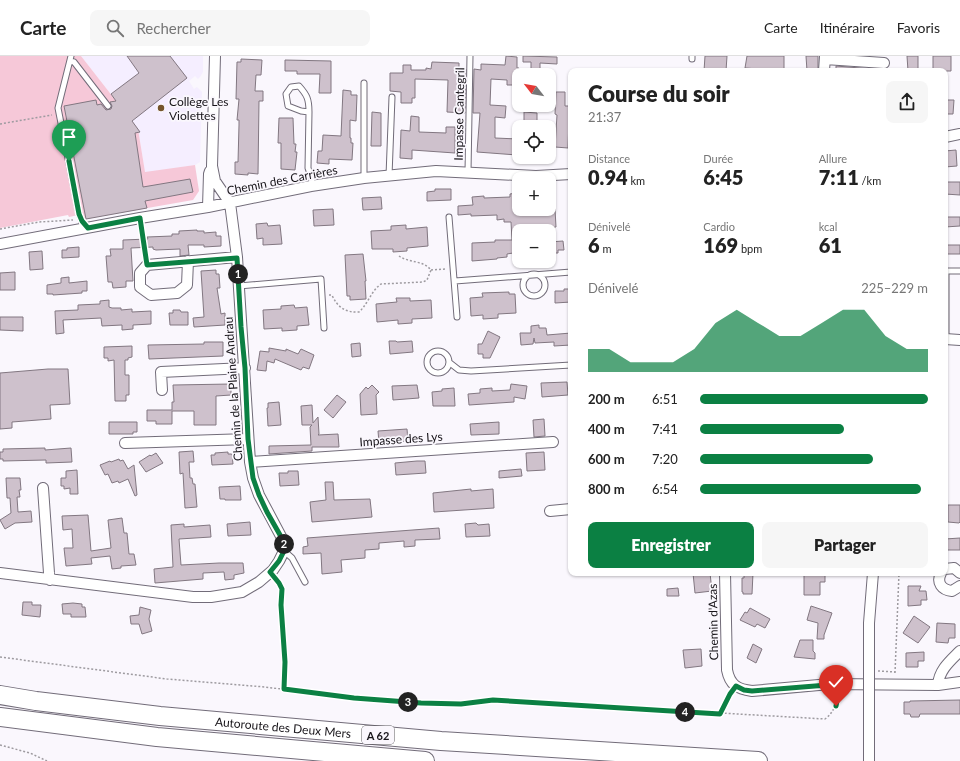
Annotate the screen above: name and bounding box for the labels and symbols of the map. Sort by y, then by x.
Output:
street label: Impasse Cantegril [451,67,467,161]
north arrow [512,68,556,112]
place label: Collège Les Violettes [169,94,229,123]
marker: Collège Les Violettes [156,103,166,113]
pin [52,120,86,161]
street label: Chemin des Carrières [225,162,339,198]
pin: 1 [228,264,248,284]
street label: Chemin de la Plaine Andrau [220,316,246,462]
street label: Impasse des Lys [359,429,443,449]
pin: 2 [274,534,294,554]
street label: Chemin d'Azas [705,583,721,661]
pin [819,665,853,706]
pin: 3 [398,692,418,712]
pin: 4 [675,702,695,722]
street label: Autoroute des Deux Mers [214,713,352,740]
road number: A 62 [362,726,394,744]

